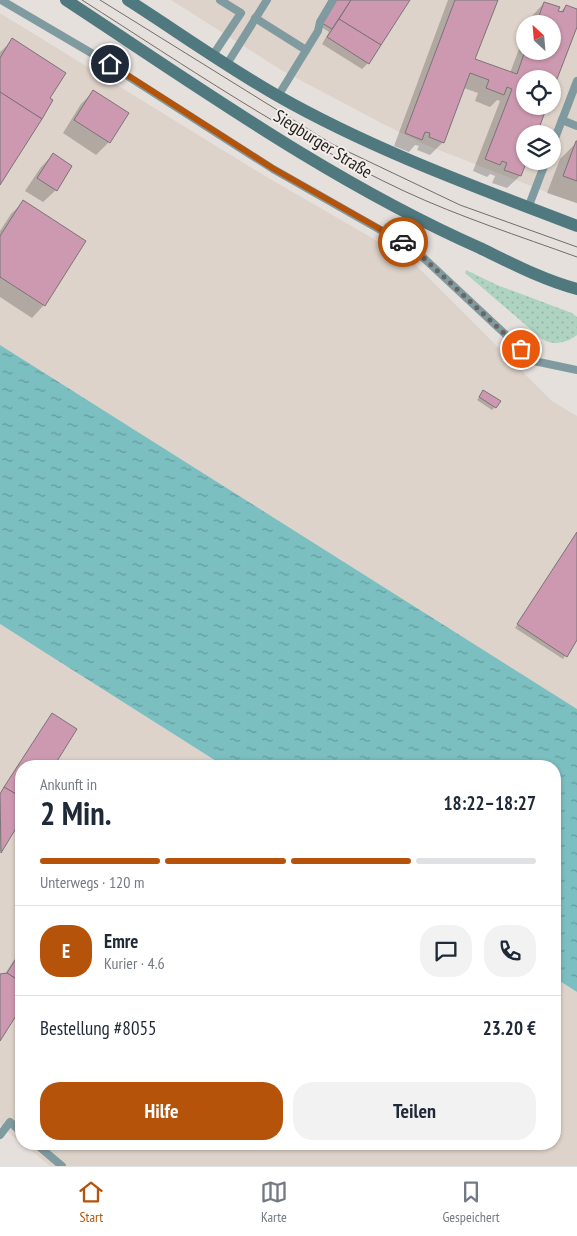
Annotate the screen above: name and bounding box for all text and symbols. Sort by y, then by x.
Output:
north arrow [516,15,561,60]
map controls [516,15,561,170]
pin [89,43,131,85]
icon: home [96,50,124,78]
button: locate [516,70,561,115]
street label: Siegburger Straße [270,104,377,183]
button: layers [516,125,561,170]
courier [378,217,428,267]
icon: car [389,228,417,256]
pin [500,328,542,370]
icon: bag [507,335,535,363]
text: Ankunft in [40,774,97,794]
text: 18:22–18:27 [443,791,536,815]
text: 2 Min. [40,792,111,834]
text: Unterwegs · 120 m [40,872,144,892]
button: chat [420,925,472,977]
button: phone [484,925,536,977]
text: Emre [104,929,138,953]
text: E [62,939,70,963]
text: Kurier · 4.6 [104,953,165,973]
text: Bestellung #8055 [40,1016,157,1040]
text: 23.20 € [483,1016,536,1040]
button: Hilfe [40,1082,283,1140]
button: Teilen [293,1082,536,1140]
tab: Start [77,1178,105,1226]
tab: Karte [260,1178,288,1226]
tab: Gespeichert [442,1178,500,1226]

